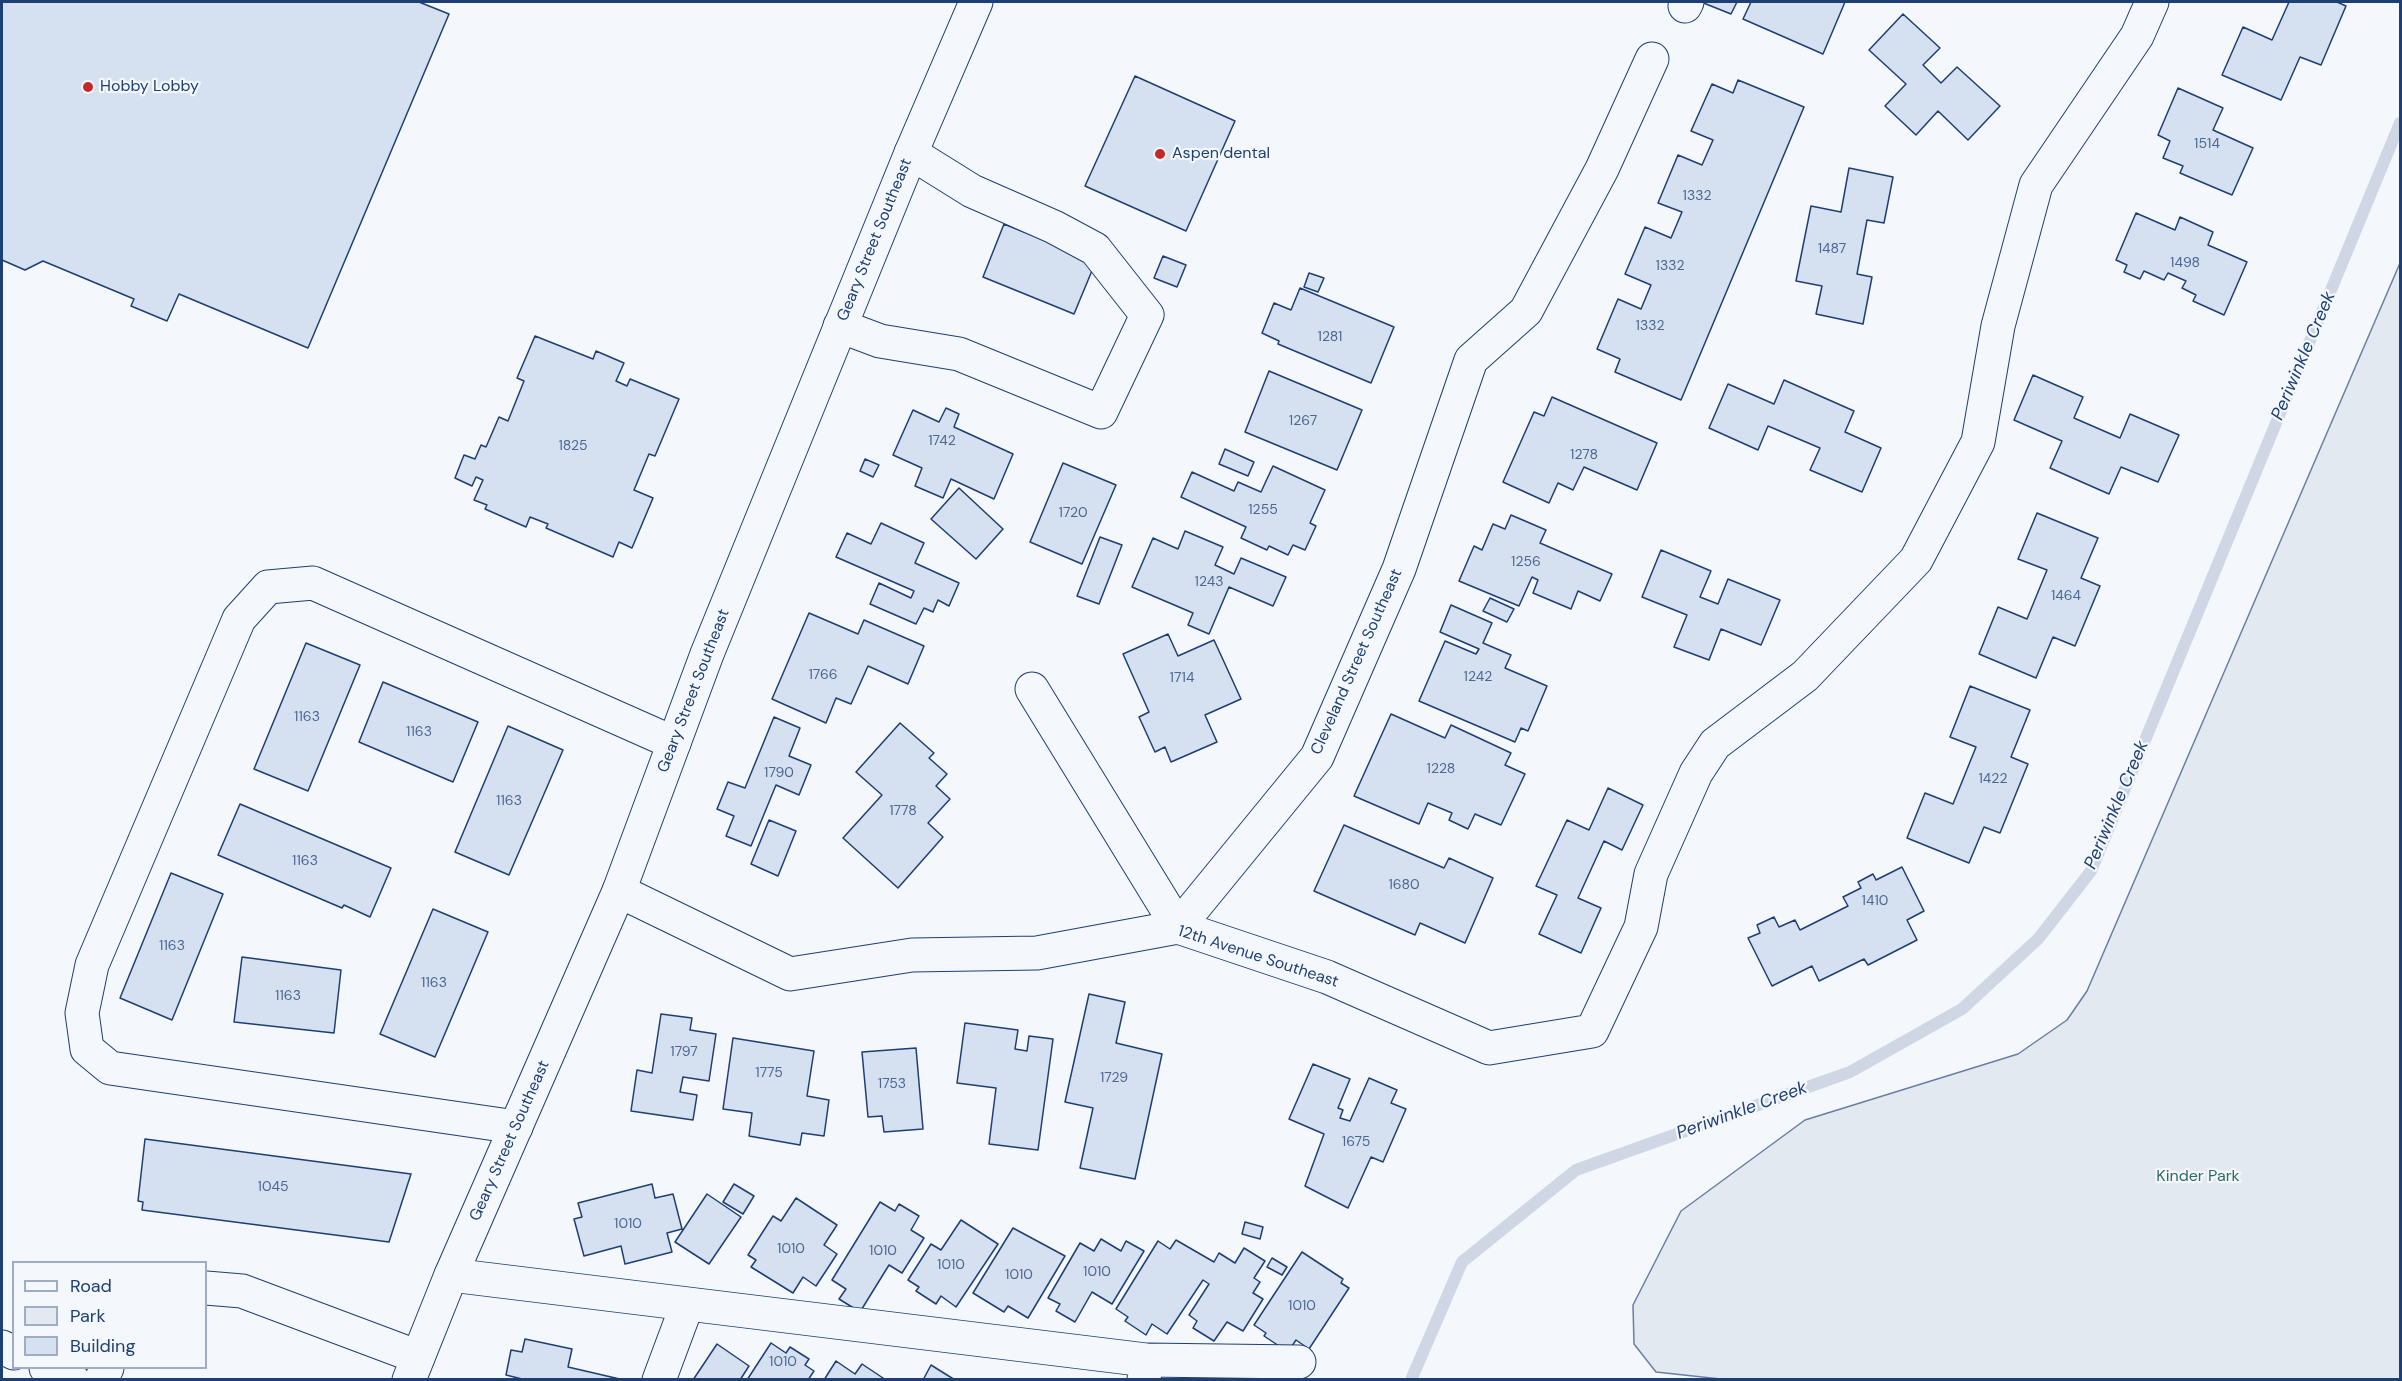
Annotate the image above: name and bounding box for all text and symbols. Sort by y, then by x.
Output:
place label: Hobby Lobby [100,77,199,97]
marker: Hobby Lobby [81,80,95,94]
house number: 1514 [2194,136,2220,152]
place label: Aspen dental [1172,144,1270,164]
marker: Aspen dental [1153,147,1167,161]
street label: Geary Street Southeast [834,156,916,324]
house number: 1332 [1683,188,1711,204]
house number: 1487 [1818,241,1846,257]
house number: 1498 [2170,255,2200,271]
house number: 1332 [1656,258,1684,274]
water label: Periwinkle Creek [2267,288,2341,424]
house number: 1332 [1636,318,1664,334]
house number: 1281 [1318,329,1342,345]
house number: 1267 [1289,413,1317,429]
house number: 1742 [928,433,956,449]
house number: 1825 [558,438,588,454]
house number: 1278 [1570,447,1598,463]
house number: 1255 [1248,502,1278,518]
house number: 1720 [1059,505,1087,521]
house number: 1256 [1511,554,1541,570]
street label: Cleveland Street Southeast [1307,566,1407,758]
house number: 1243 [1195,574,1223,590]
house number: 1464 [2051,588,2081,604]
street label: Geary Street Southeast [654,606,734,776]
house number: 1766 [808,667,838,683]
house number: 1242 [1464,669,1492,685]
house number: 1714 [1170,670,1194,686]
house number: 1163 [294,709,320,725]
house number: 1163 [406,724,432,740]
water label: Periwinkle Creek [2080,737,2154,873]
house number: 1228 [1427,761,1455,777]
house number: 1790 [764,765,794,781]
house number: 1422 [1979,771,2007,787]
house number: 1163 [496,793,522,809]
house number: 1778 [889,803,917,819]
house number: 1163 [292,853,318,869]
house number: 1680 [1388,877,1420,893]
house number: 1410 [1862,893,1888,909]
street label: 12th Avenue Southeast [1175,922,1341,992]
house number: 1163 [159,938,185,954]
house number: 1163 [421,975,447,991]
house number: 1163 [275,988,301,1004]
house number: 1797 [670,1044,698,1060]
street label: Geary Street Southeast [466,1058,554,1224]
house number: 1775 [755,1065,783,1081]
house number: 1729 [1100,1070,1128,1086]
house number: 1753 [878,1076,906,1092]
water label: Periwinkle Creek [1674,1077,1810,1145]
house number: 1675 [1342,1134,1370,1150]
park label: Kinder Park [2156,1167,2240,1187]
house number: 1045 [258,1179,288,1195]
house number: 1010 [614,1216,642,1232]
house number: 1010 [777,1241,805,1257]
house number: 1010 [869,1243,897,1259]
house number: 1010 [937,1257,965,1273]
legend [12,1261,207,1369]
house number: 1010 [1083,1264,1111,1280]
house number: 1010 [1005,1267,1033,1283]
text: Road [70,1274,112,1298]
house number: 1010 [1288,1298,1316,1314]
text: Park [70,1304,106,1328]
text: Building [70,1334,135,1358]
house number: 1010 [769,1354,797,1370]

